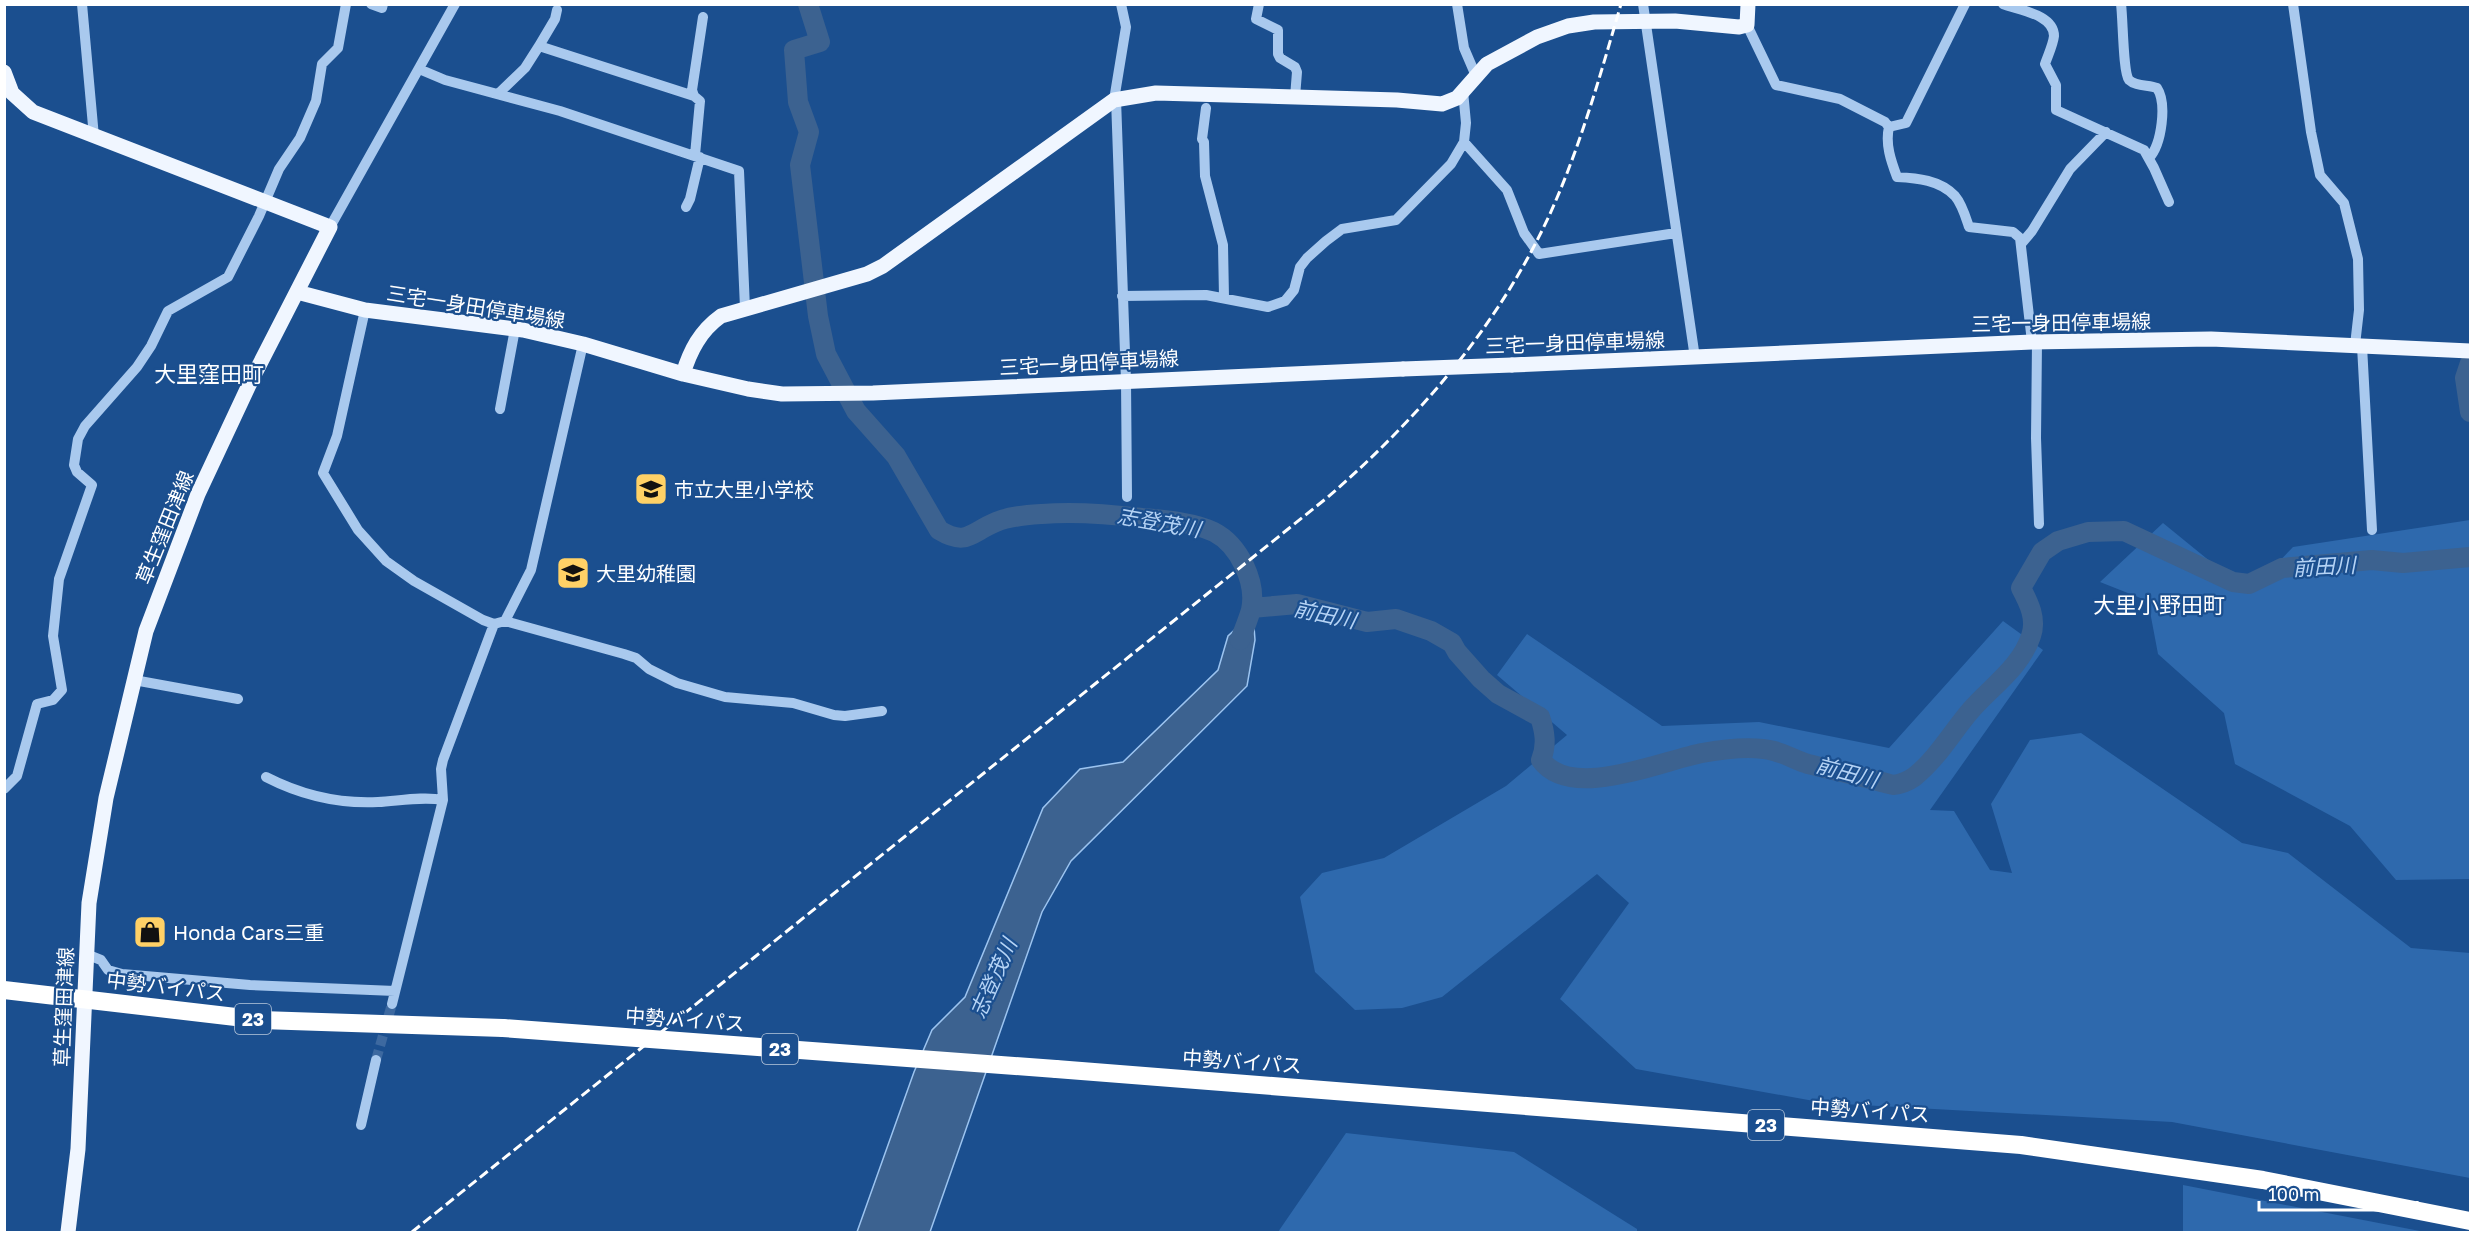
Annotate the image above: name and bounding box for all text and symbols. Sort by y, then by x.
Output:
street label: 三宅一身田停車場線 [385,280,567,332]
street label: 三宅一身田停車場線 [1971,308,2151,336]
street label: 三宅一身田停車場線 [1485,327,1665,357]
street label: 三宅一身田停車場線 [998,345,1180,379]
district label: 大里窪田町 [154,360,264,387]
street label: 草生窪田津線 [130,467,198,587]
school or university icon: 市立大里小学校 [633,471,669,507]
place label: 市立大里小学校 [674,477,814,501]
water label: 志登茂川 [1115,502,1205,542]
water label: 前田川 [2292,551,2358,581]
school or university icon: 大里幼稚園 [555,555,591,591]
place label: 大里幼稚園 [596,561,696,585]
district label: 大里小野田町 [2093,591,2225,618]
water label: 前田川 [1291,595,1360,634]
water label: 前田川 [1813,751,1883,793]
shop icon: Honda Cars三重 [132,914,168,950]
place label: Honda Cars三重 [173,920,324,944]
water label: 志登茂川 [964,933,1023,1022]
street label: 草生窪田津線 [49,947,77,1067]
street label: 中勢バイパス [105,967,227,1005]
street label: 中勢バイパス [625,1003,745,1035]
road number: 23 [235,1004,271,1034]
road number: 23 [762,1034,798,1064]
street label: 中勢バイパス [1182,1045,1302,1077]
street label: 中勢バイパス [1810,1094,1930,1126]
road number: 23 [1748,1110,1784,1140]
scale bar [2259,1174,2416,1212]
text: 100 m [2268,1183,2319,1205]

